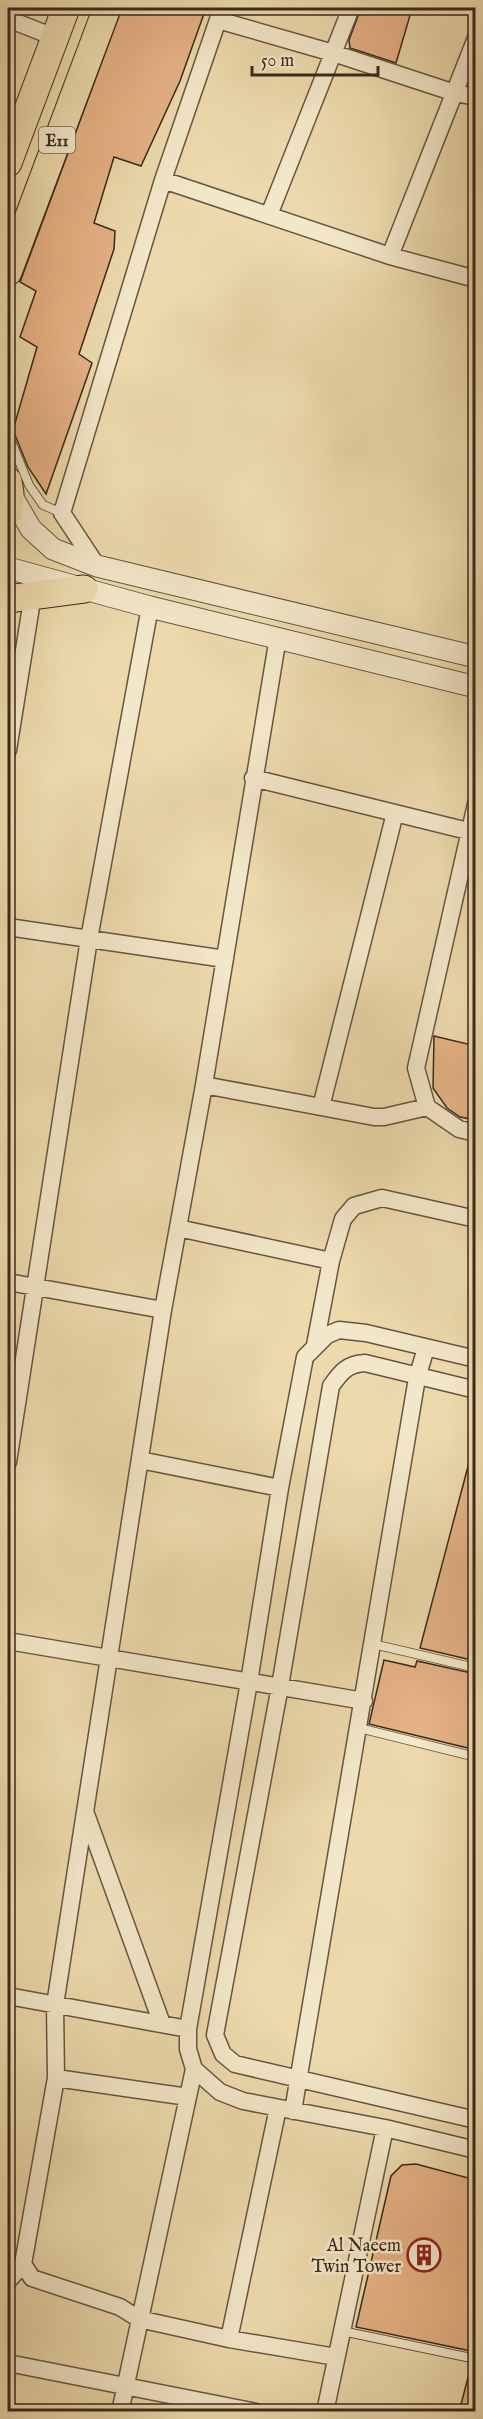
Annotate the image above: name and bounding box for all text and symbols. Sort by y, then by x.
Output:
scale bar [252,39,378,77]
text: 50 m [261,50,294,73]
road number: E11 [39,127,75,153]
place label: Al Naeem Twin Tower [312,2235,401,2279]
building icon: Al Naeem Twin Tower [406,2237,442,2273]

